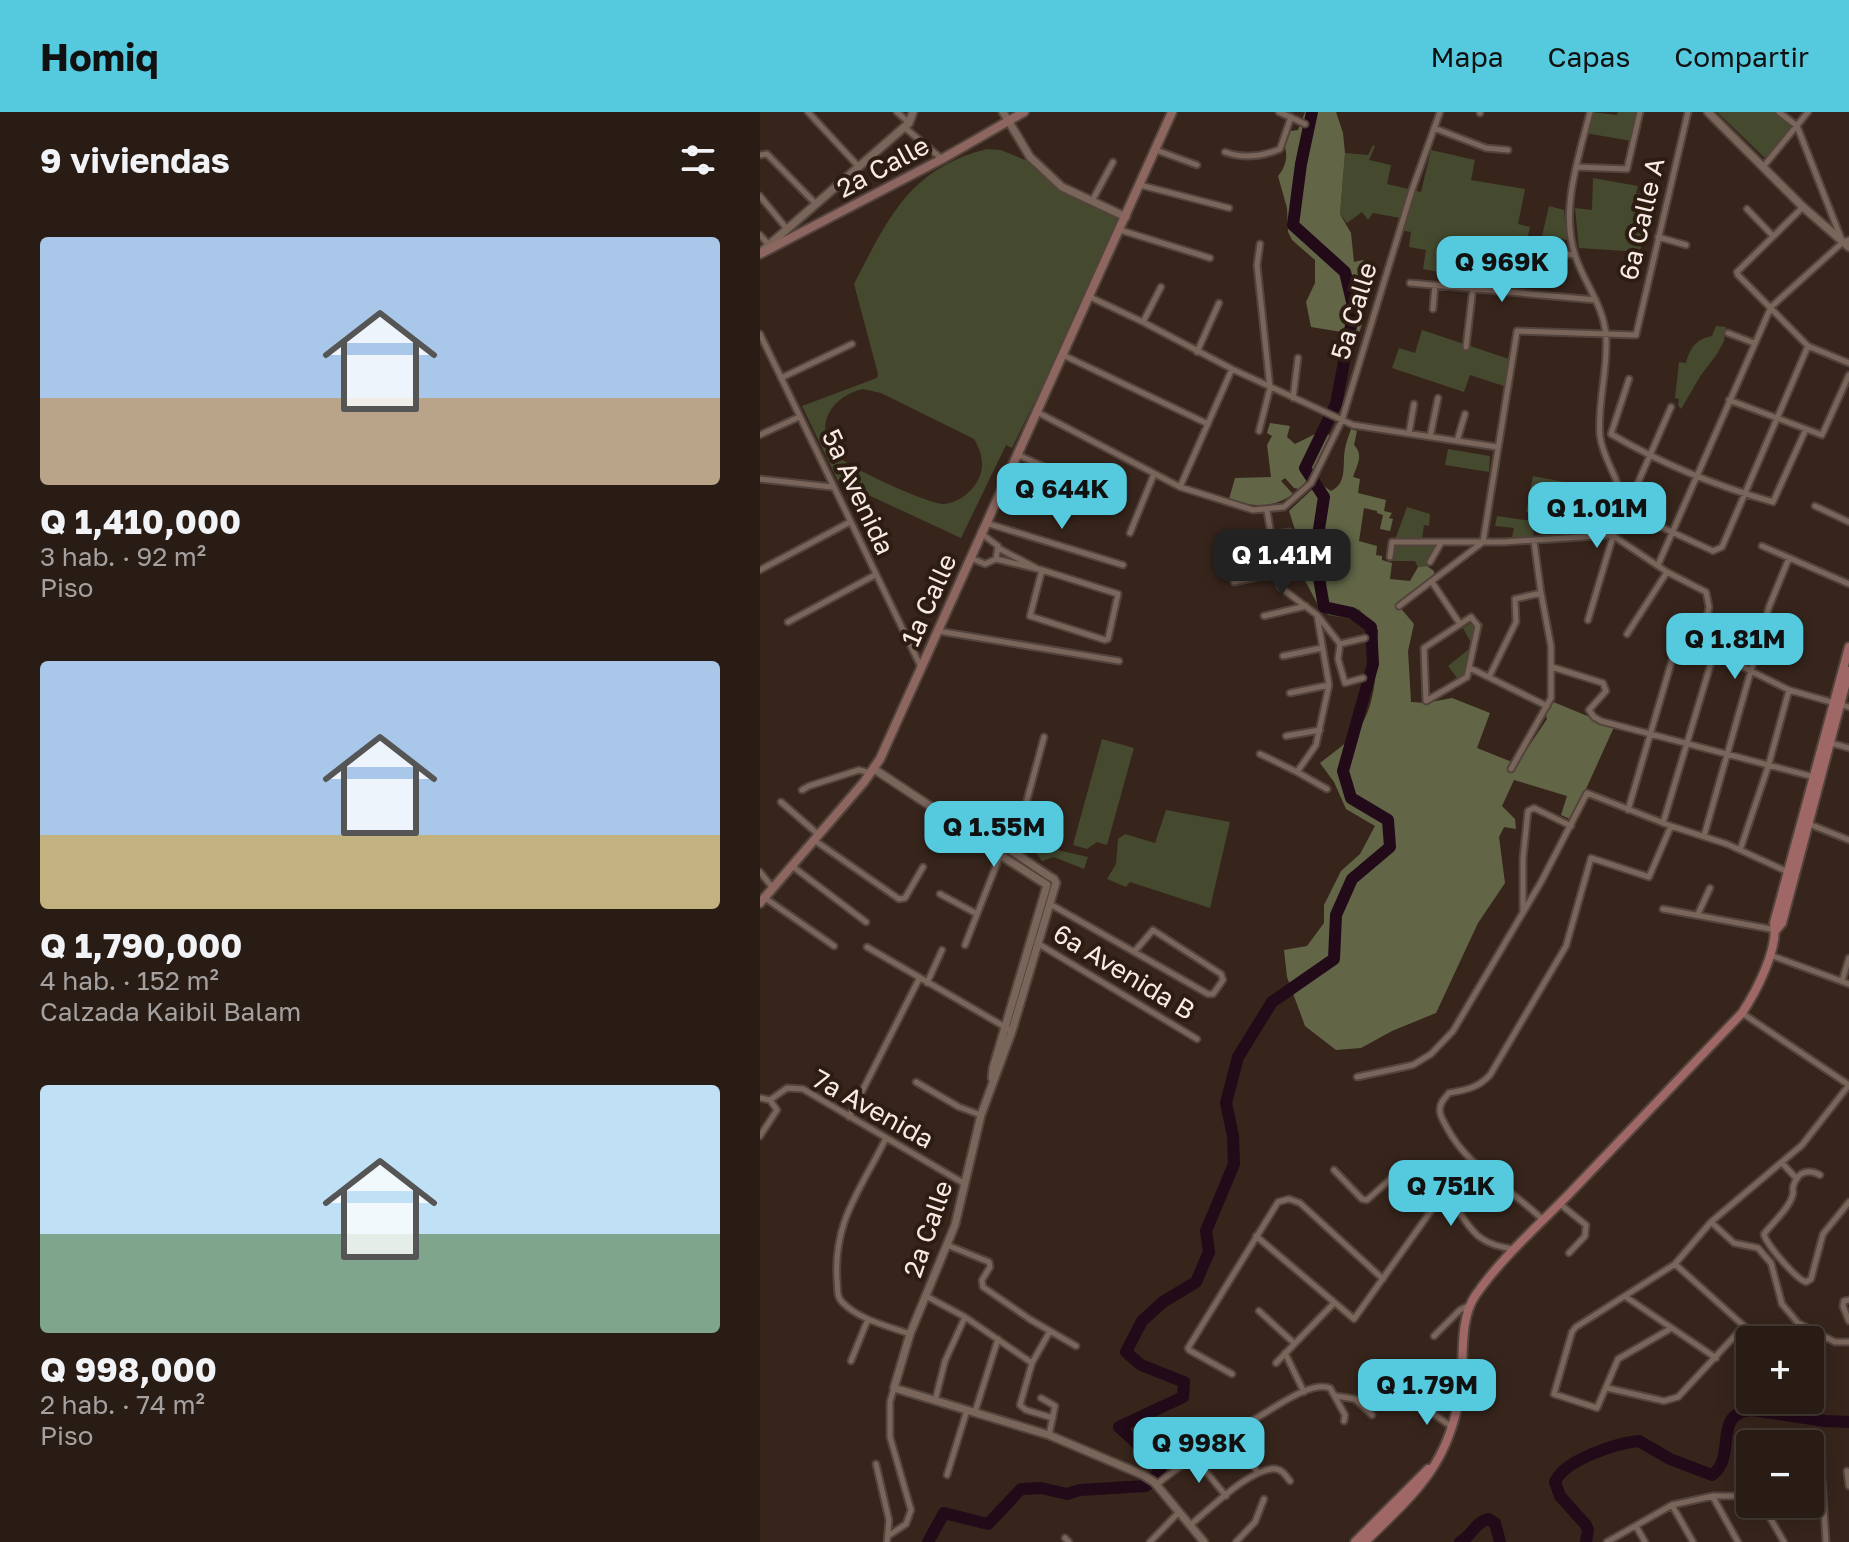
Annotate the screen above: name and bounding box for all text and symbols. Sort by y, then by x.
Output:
text: Homiq [40,34,159,79]
text: Mapa [1431,40,1503,73]
text: Capas [1547,40,1630,73]
text: Compartir [1674,40,1809,73]
street label: 2a Calle [831,129,934,204]
icon: filters [676,138,720,182]
text: 9 viviendas [40,140,230,180]
street label: 6a Calle A [1612,155,1671,283]
pin: Q 969K [1437,236,1567,304]
text: Q 969K [1455,246,1549,277]
street label: 5a Calle [1324,258,1383,363]
icon: home [308,289,452,433]
street label: 5a Avenida [816,424,901,559]
pin: Q 644K [997,463,1127,531]
text: Q 644K [1015,473,1109,504]
pin: Q 1.01M [1523,482,1671,550]
text: Q 1.01M [1546,492,1648,523]
text: Q 1,410,000 [40,501,241,541]
pin: Q 1.41M [1208,529,1356,597]
text: Q 1.41M [1231,539,1333,570]
text: 3 hab. · 92 m² [40,541,206,572]
street label: 1a Calle [895,549,963,651]
text: Piso [40,572,93,603]
pin: Q 1.81M [1661,613,1809,681]
text: Q 1.81M [1684,623,1786,654]
icon: home [308,713,452,857]
pin: Q 1.55M [920,801,1068,869]
text: Q 1.55M [942,811,1046,842]
street label: 6a Avenida B [1048,917,1201,1026]
text: Q 1,790,000 [40,925,242,965]
text: 4 hab. · 152 m² [40,965,219,996]
text: Calzada Kaibil Balam [40,996,301,1027]
street label: 7a Avenida [807,1063,939,1155]
icon: home [308,1137,452,1281]
pin: Q 751K [1386,1160,1516,1228]
text: Q 751K [1407,1170,1495,1201]
street label: 2a Calle [897,1176,958,1281]
map controls [1736,1326,1824,1518]
button: + [1736,1326,1824,1414]
text: Q 998,000 [40,1349,217,1389]
pin: Q 1.79M [1353,1359,1501,1427]
text: Q 1.79M [1376,1369,1478,1400]
text: 2 hab. · 74 m² [40,1389,205,1420]
pin: Q 998K [1134,1417,1264,1485]
text: Piso [40,1420,93,1451]
text: Q 998K [1151,1427,1247,1458]
button: − [1736,1430,1824,1518]

